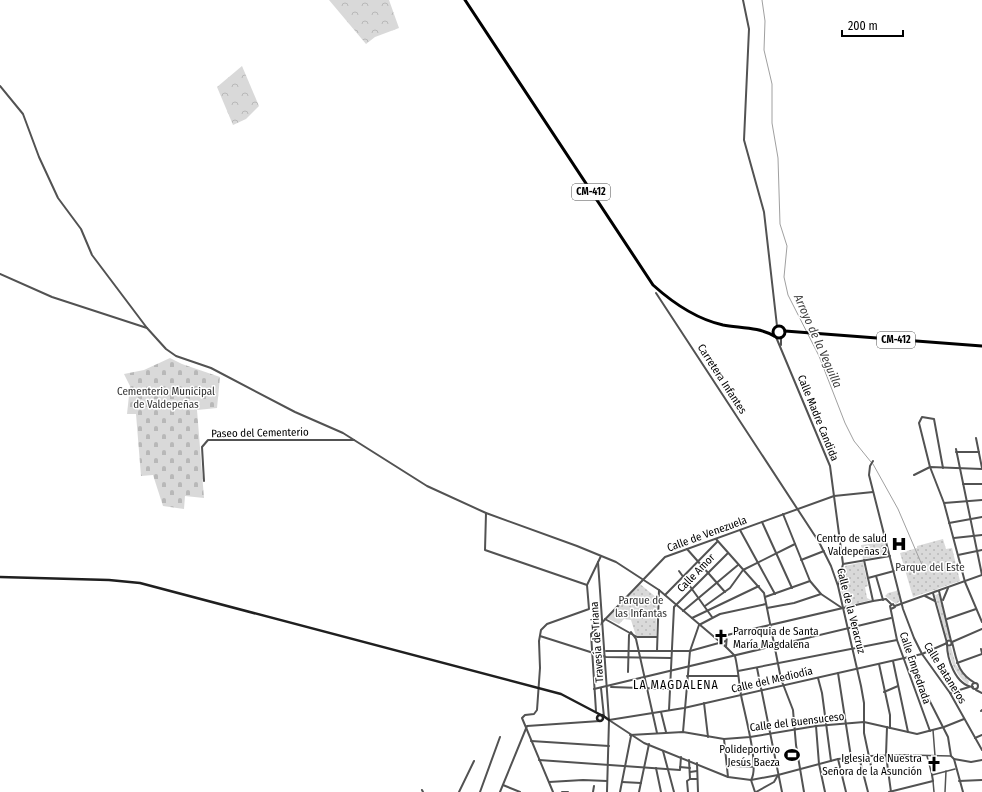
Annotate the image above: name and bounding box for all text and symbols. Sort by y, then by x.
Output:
scale bar [842,12,903,38]
text: 200 m [848,19,878,33]
road number: CM-412 [572,184,610,200]
water label: Arroyo de la Veguilla [791,291,845,390]
road number: CM-412 [877,332,915,348]
street label: Carretera Infantes [695,342,750,417]
street label: Calle Madre Candida [795,373,841,463]
park label: Cementerio Municipal de Valdepeñas [117,385,215,411]
street label: Paseo del Cementerio [211,426,309,440]
street label: Calle de Venezuela [665,514,749,554]
place label: Centro de salud Valdepeñas 2 [817,532,887,558]
hospital icon: Centro de salud Valdepeñas 2 [890,535,908,553]
street label: Calle Amor [675,551,718,595]
park label: Parque del Este [895,561,965,574]
street label: Calle de la Veracruz [834,567,868,656]
park label: Parque de las Infantas [615,594,667,620]
street label: Travesía de Triana [588,601,606,683]
place label: Parroquia de Santa María Magdalena [733,625,819,651]
church icon: Parroquia de Santa María Magdalena [712,628,730,646]
street label: Calle Empedrada [897,630,933,706]
street label: Calle Bataneros [921,640,969,706]
street label: Calle del Mediodía [730,664,814,696]
district label: LA MAGDALENA [633,678,719,692]
street label: Calle del Buensuceso [749,710,845,734]
place label: Polideportivo Jesús Baeza [719,743,780,769]
sports icon: Polideportivo Jesús Baeza [783,746,801,764]
place label: Iglesia de Nuestra Señora de la Asunción [822,752,922,778]
church icon: Iglesia de Nuestra Señora de la Asunción [925,755,943,773]

